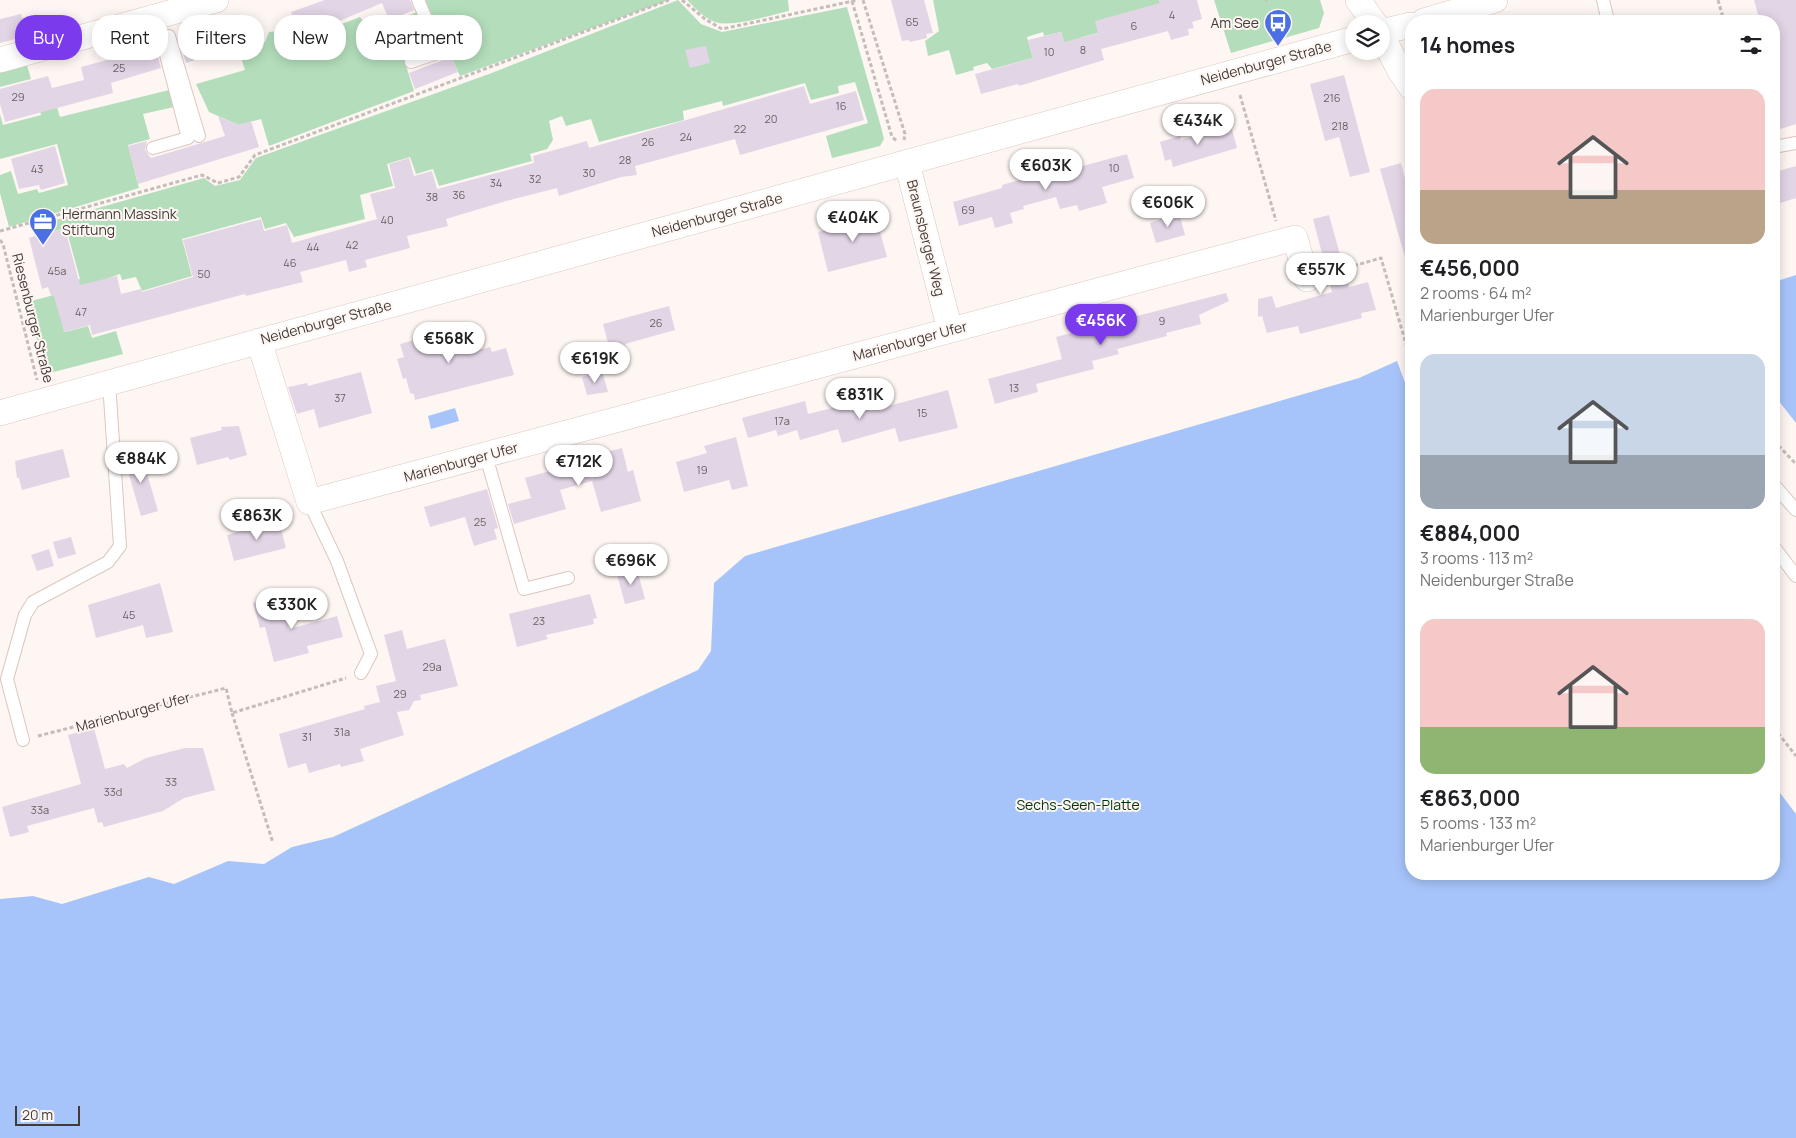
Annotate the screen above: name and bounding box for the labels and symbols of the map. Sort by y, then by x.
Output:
house number: 4 [1169,7,1175,22]
bus stop icon: Am See [1263,8,1293,47]
place label: Am See [1210,13,1259,32]
house number: 65 [905,14,919,29]
house number: 6 [1131,18,1138,33]
street label: Neidenburger Straße [1198,36,1333,89]
house number: 8 [1080,42,1086,57]
house number: 10 [1043,44,1055,59]
house number: 25 [113,60,125,75]
house number: 29 [11,89,25,104]
house number: 216 [1323,90,1341,105]
house number: 16 [835,98,847,113]
pin: €434K [1163,104,1233,146]
house number: 20 [765,111,777,126]
house number: 218 [1332,118,1348,133]
house number: 22 [734,121,746,136]
house number: 24 [680,129,692,144]
house number: 26 [641,134,655,149]
pin: €603K [1011,148,1081,191]
house number: 28 [619,152,631,167]
house number: 10 [1108,160,1120,175]
house number: 43 [31,161,43,176]
house number: 30 [583,165,595,180]
house number: 32 [529,171,541,186]
house number: 34 [490,175,502,190]
street label: Braunsberger Weg [903,178,950,298]
pin: €606K [1133,186,1203,228]
house number: 36 [453,187,466,202]
street label: Neidenburger Straße [649,188,784,241]
house number: 38 [426,189,438,204]
pin: €404K [818,200,888,243]
house number: 69 [961,202,975,217]
place label: Hermann Massink Stiftung [62,204,178,239]
office icon: Hermann Massink Stiftung [28,207,58,246]
house number: 40 [380,212,394,227]
house number: 42 [346,237,358,252]
house number: 44 [306,239,320,254]
street label: Riesenburger Straße [8,251,59,385]
pin: €557K [1286,252,1356,295]
house number: 46 [283,255,297,270]
house number: 45a [48,263,66,278]
house number: 50 [197,266,211,281]
street label: Neidenburger Straße [258,295,393,348]
house number: 47 [75,304,87,319]
pin: €456K [1066,304,1136,346]
house number: 9 [1159,313,1166,328]
house number: 26 [649,315,663,330]
street label: Marienburger Ufer [851,316,969,365]
pin: €568K [414,322,484,364]
pin: €619K [560,342,630,384]
pin: €831K [825,378,895,420]
house number: 13 [1009,380,1019,395]
house number: 37 [334,390,346,405]
house number: 15 [917,405,927,420]
house number: 17a [774,413,790,428]
street label: Marienburger Ufer [402,437,520,486]
pin: €884K [106,442,176,484]
pin: €712K [544,444,614,487]
house number: 19 [696,462,708,477]
pin: €863K [222,498,292,541]
house number: 25 [474,514,486,529]
pin: €696K [596,544,666,586]
pin: €330K [257,588,327,630]
house number: 45 [123,607,135,622]
house number: 23 [533,613,545,628]
house number: 29a [422,659,442,674]
house number: 29 [393,686,407,701]
street label: Marienburger Ufer [74,687,192,736]
house number: 31a [334,724,350,739]
house number: 31 [302,729,312,744]
house number: 33 [165,774,177,789]
house number: 33d [104,784,122,799]
park label: Sechs-Seen-Platte [1016,795,1140,814]
house number: 33a [31,802,49,817]
scale bar [15,1103,80,1126]

